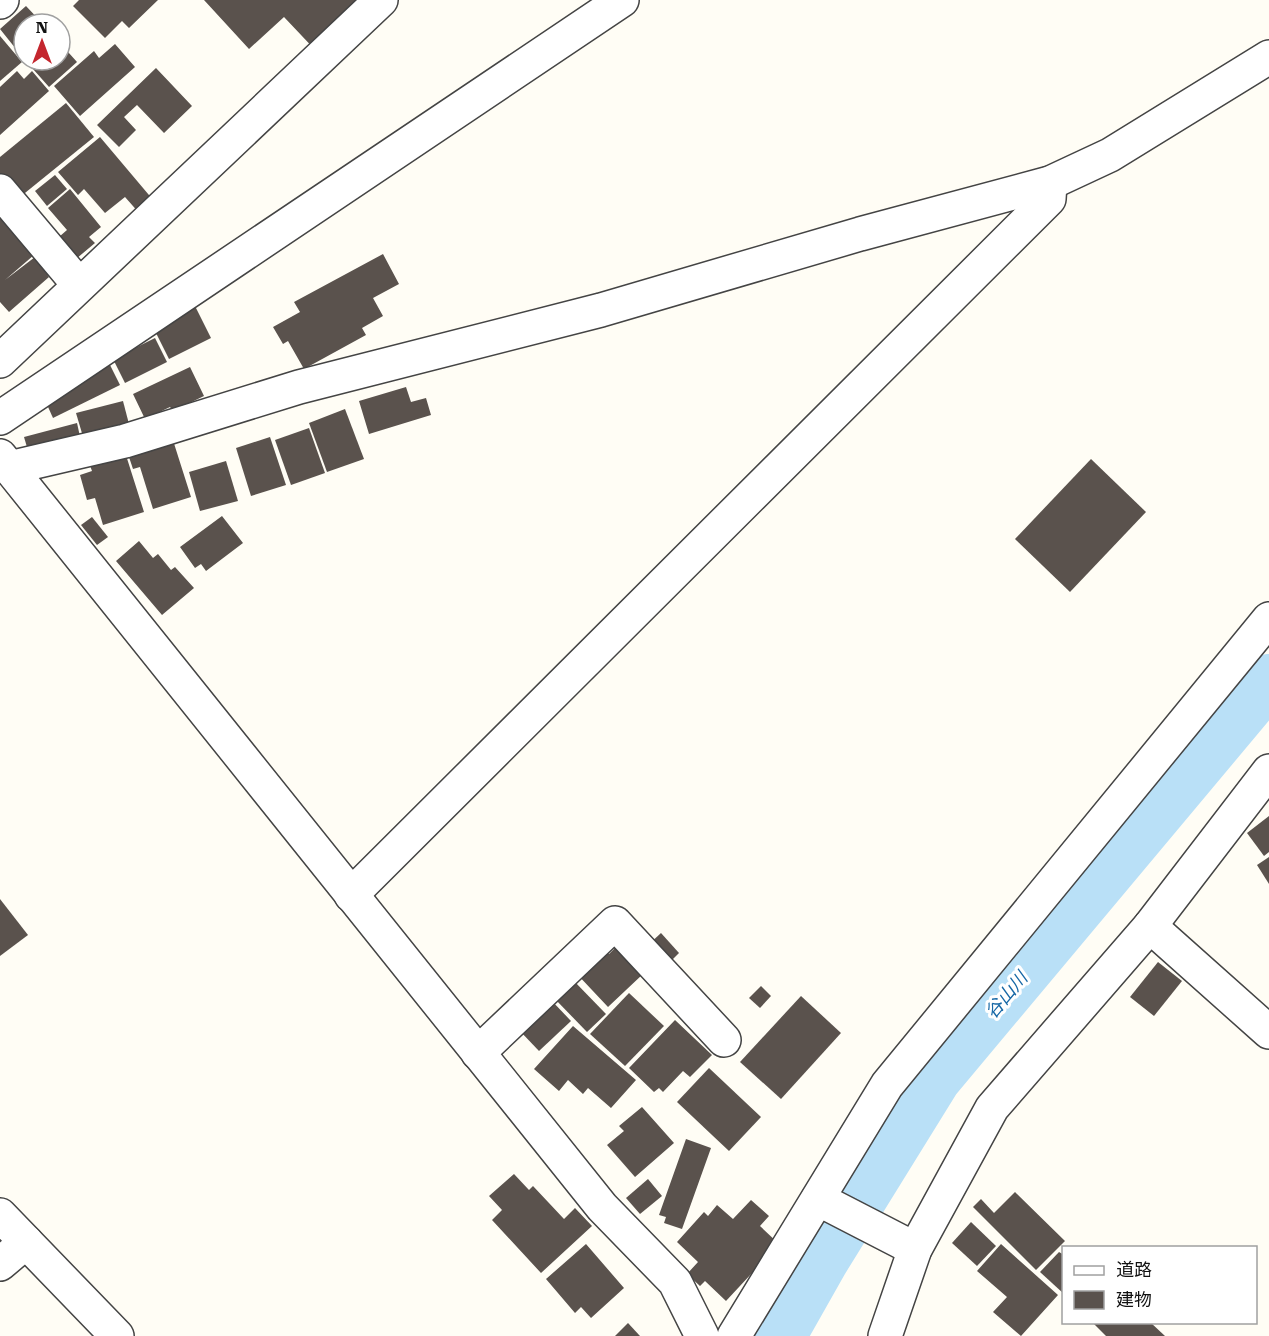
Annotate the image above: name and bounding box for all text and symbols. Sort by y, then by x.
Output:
north arrow [12,12,72,72]
text: N [36,18,48,37]
water label: 谷山川 [981,966,1033,1022]
legend [1062,1246,1257,1324]
text: 道路 [1116,1259,1152,1280]
text: 建物 [1116,1289,1152,1310]

